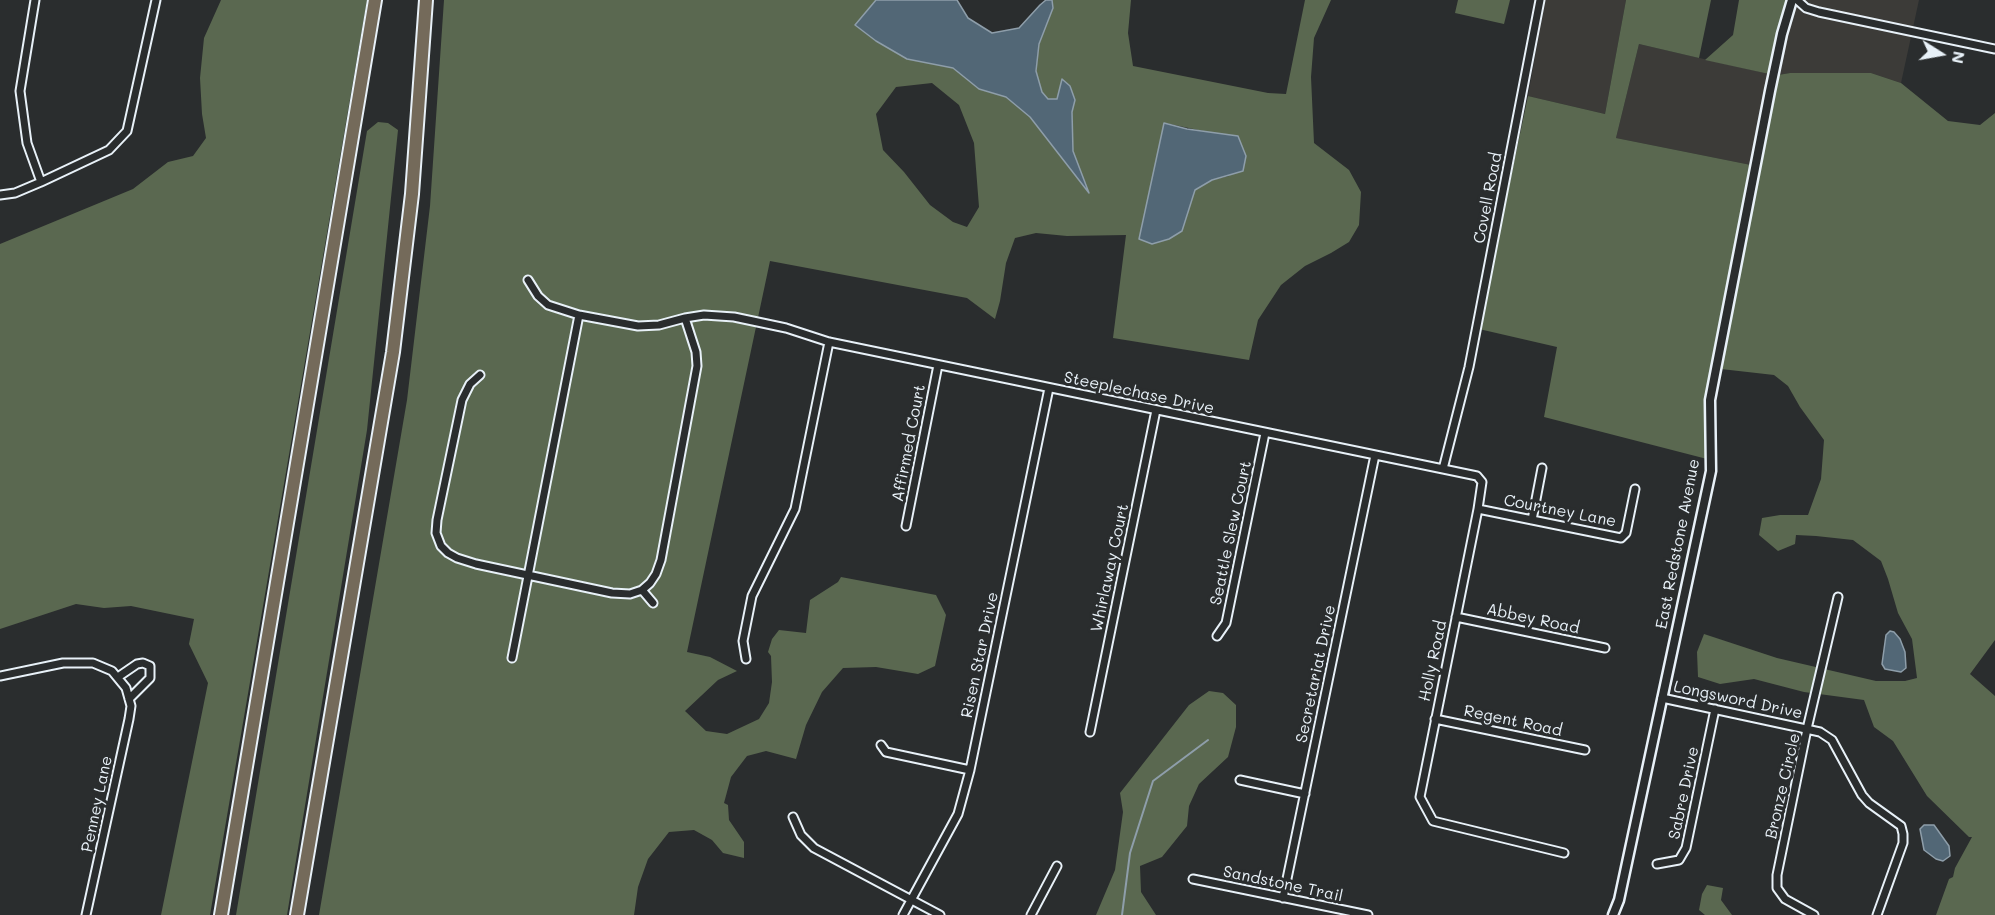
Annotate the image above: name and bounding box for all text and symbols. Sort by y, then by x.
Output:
north arrow [1911,24,1971,84]
text: N [1948,50,1971,65]
street label: Covell Road [1470,151,1506,245]
street label: Steeplechase Drive [1062,368,1216,418]
street label: Affirmed Court [888,383,930,503]
street label: East Redstone Avenue [1652,457,1704,631]
street label: Seattle Slew Court [1206,459,1256,607]
street label: Courtney Lane [1502,491,1618,531]
street label: Whirlaway Court [1087,502,1133,634]
street label: Risen Star Drive [957,590,1003,720]
street label: Abbey Road [1485,600,1581,638]
street label: Secretariat Drive [1292,603,1340,745]
street label: Holly Road [1415,619,1451,703]
street label: Longsword Drive [1672,677,1804,723]
street label: Regent Road [1462,701,1564,741]
street label: Bronze Circle [1762,731,1804,841]
street label: Sabre Drive [1665,745,1703,841]
street label: Penney Lane [77,754,117,854]
street label: Sandstone Trail [1221,862,1345,906]

